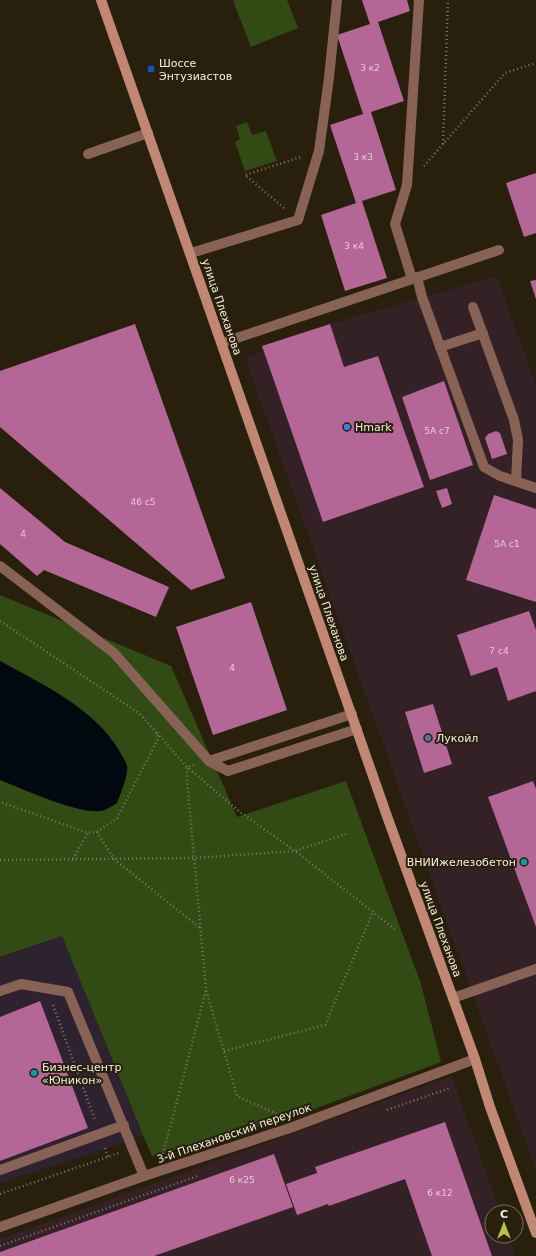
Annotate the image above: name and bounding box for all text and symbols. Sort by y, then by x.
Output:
place label: Шоссе Энтузиастов [159,57,232,83]
house number: 3 к2 [360,63,380,73]
marker: Шоссе Энтузиастов [146,64,156,74]
house number: 3 к3 [353,152,373,162]
house number: 3 к4 [344,241,364,251]
street label: улица Плеханова [199,257,244,357]
place label: Hmark [355,421,392,434]
marker: Hmark [342,422,352,432]
house number: 5А с7 [424,426,450,436]
house number: 46 с5 [131,497,156,507]
house number: 4 [20,529,26,539]
house number: 5А с1 [494,539,520,549]
street label: улица Плеханова [306,563,351,663]
house number: 7 с4 [489,646,509,656]
house number: 4 [229,663,235,673]
place label: Лукойл [436,732,478,745]
marker: Лукойл [423,733,433,743]
place label: ВНИИжелезобетон [407,856,516,869]
marker: ВНИИжелезобетон [519,857,529,867]
street label: улица Плеханова [417,880,464,979]
place label: Бизнес-центр «Юникон» [42,1061,121,1087]
marker: Бизнес-центр «Юникон» [29,1068,39,1078]
street label: 3-й Плехановский переулок [155,1101,313,1166]
house number: 6 к25 [229,1175,255,1185]
house number: 6 к12 [427,1188,453,1198]
north arrow [484,1204,524,1244]
text: С [500,1208,508,1221]

